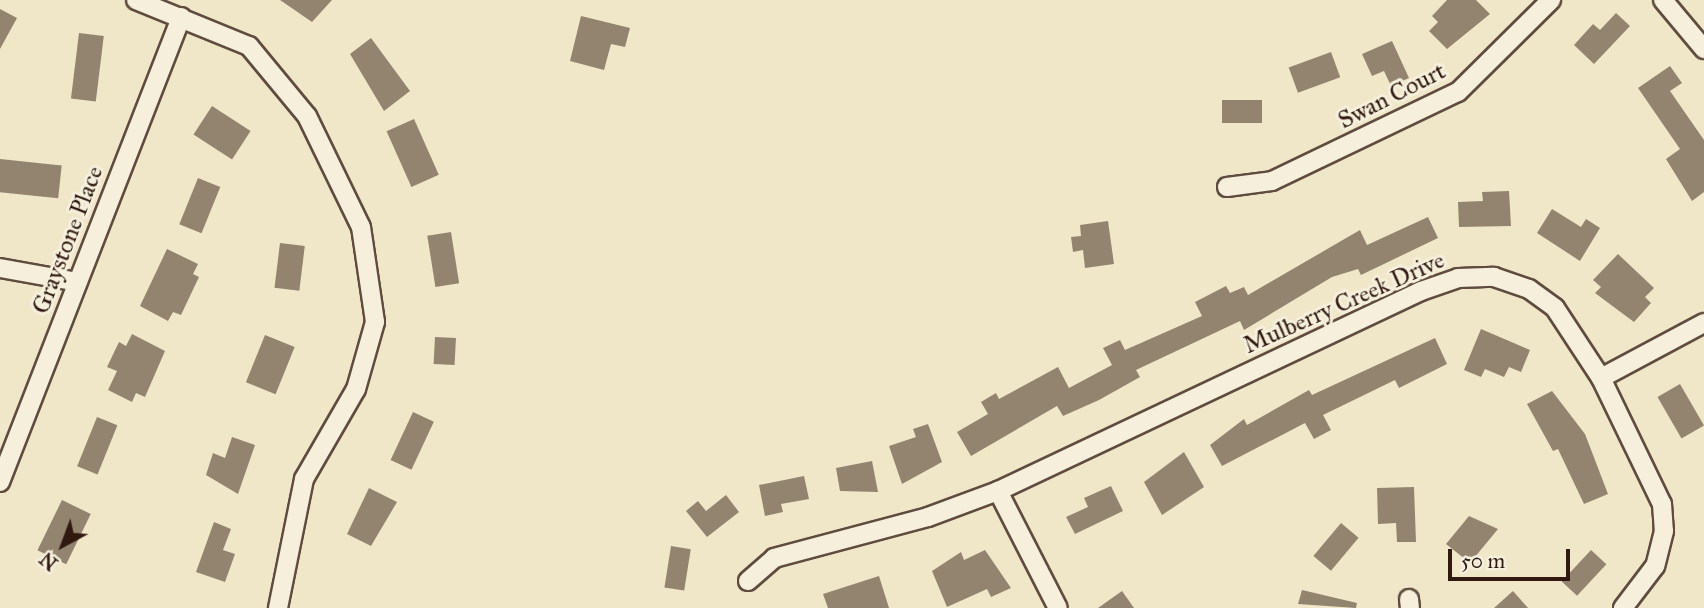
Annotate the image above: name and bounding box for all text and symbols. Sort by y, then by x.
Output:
street label: Swan Court [1334,57,1450,135]
street label: Graystone Place [27,162,109,318]
street label: Mulberry Creek Drive [1239,246,1449,360]
north arrow [28,510,98,580]
scale bar [1452,534,1574,578]
text: N [35,547,63,575]
text: 50 m [1461,548,1505,574]

